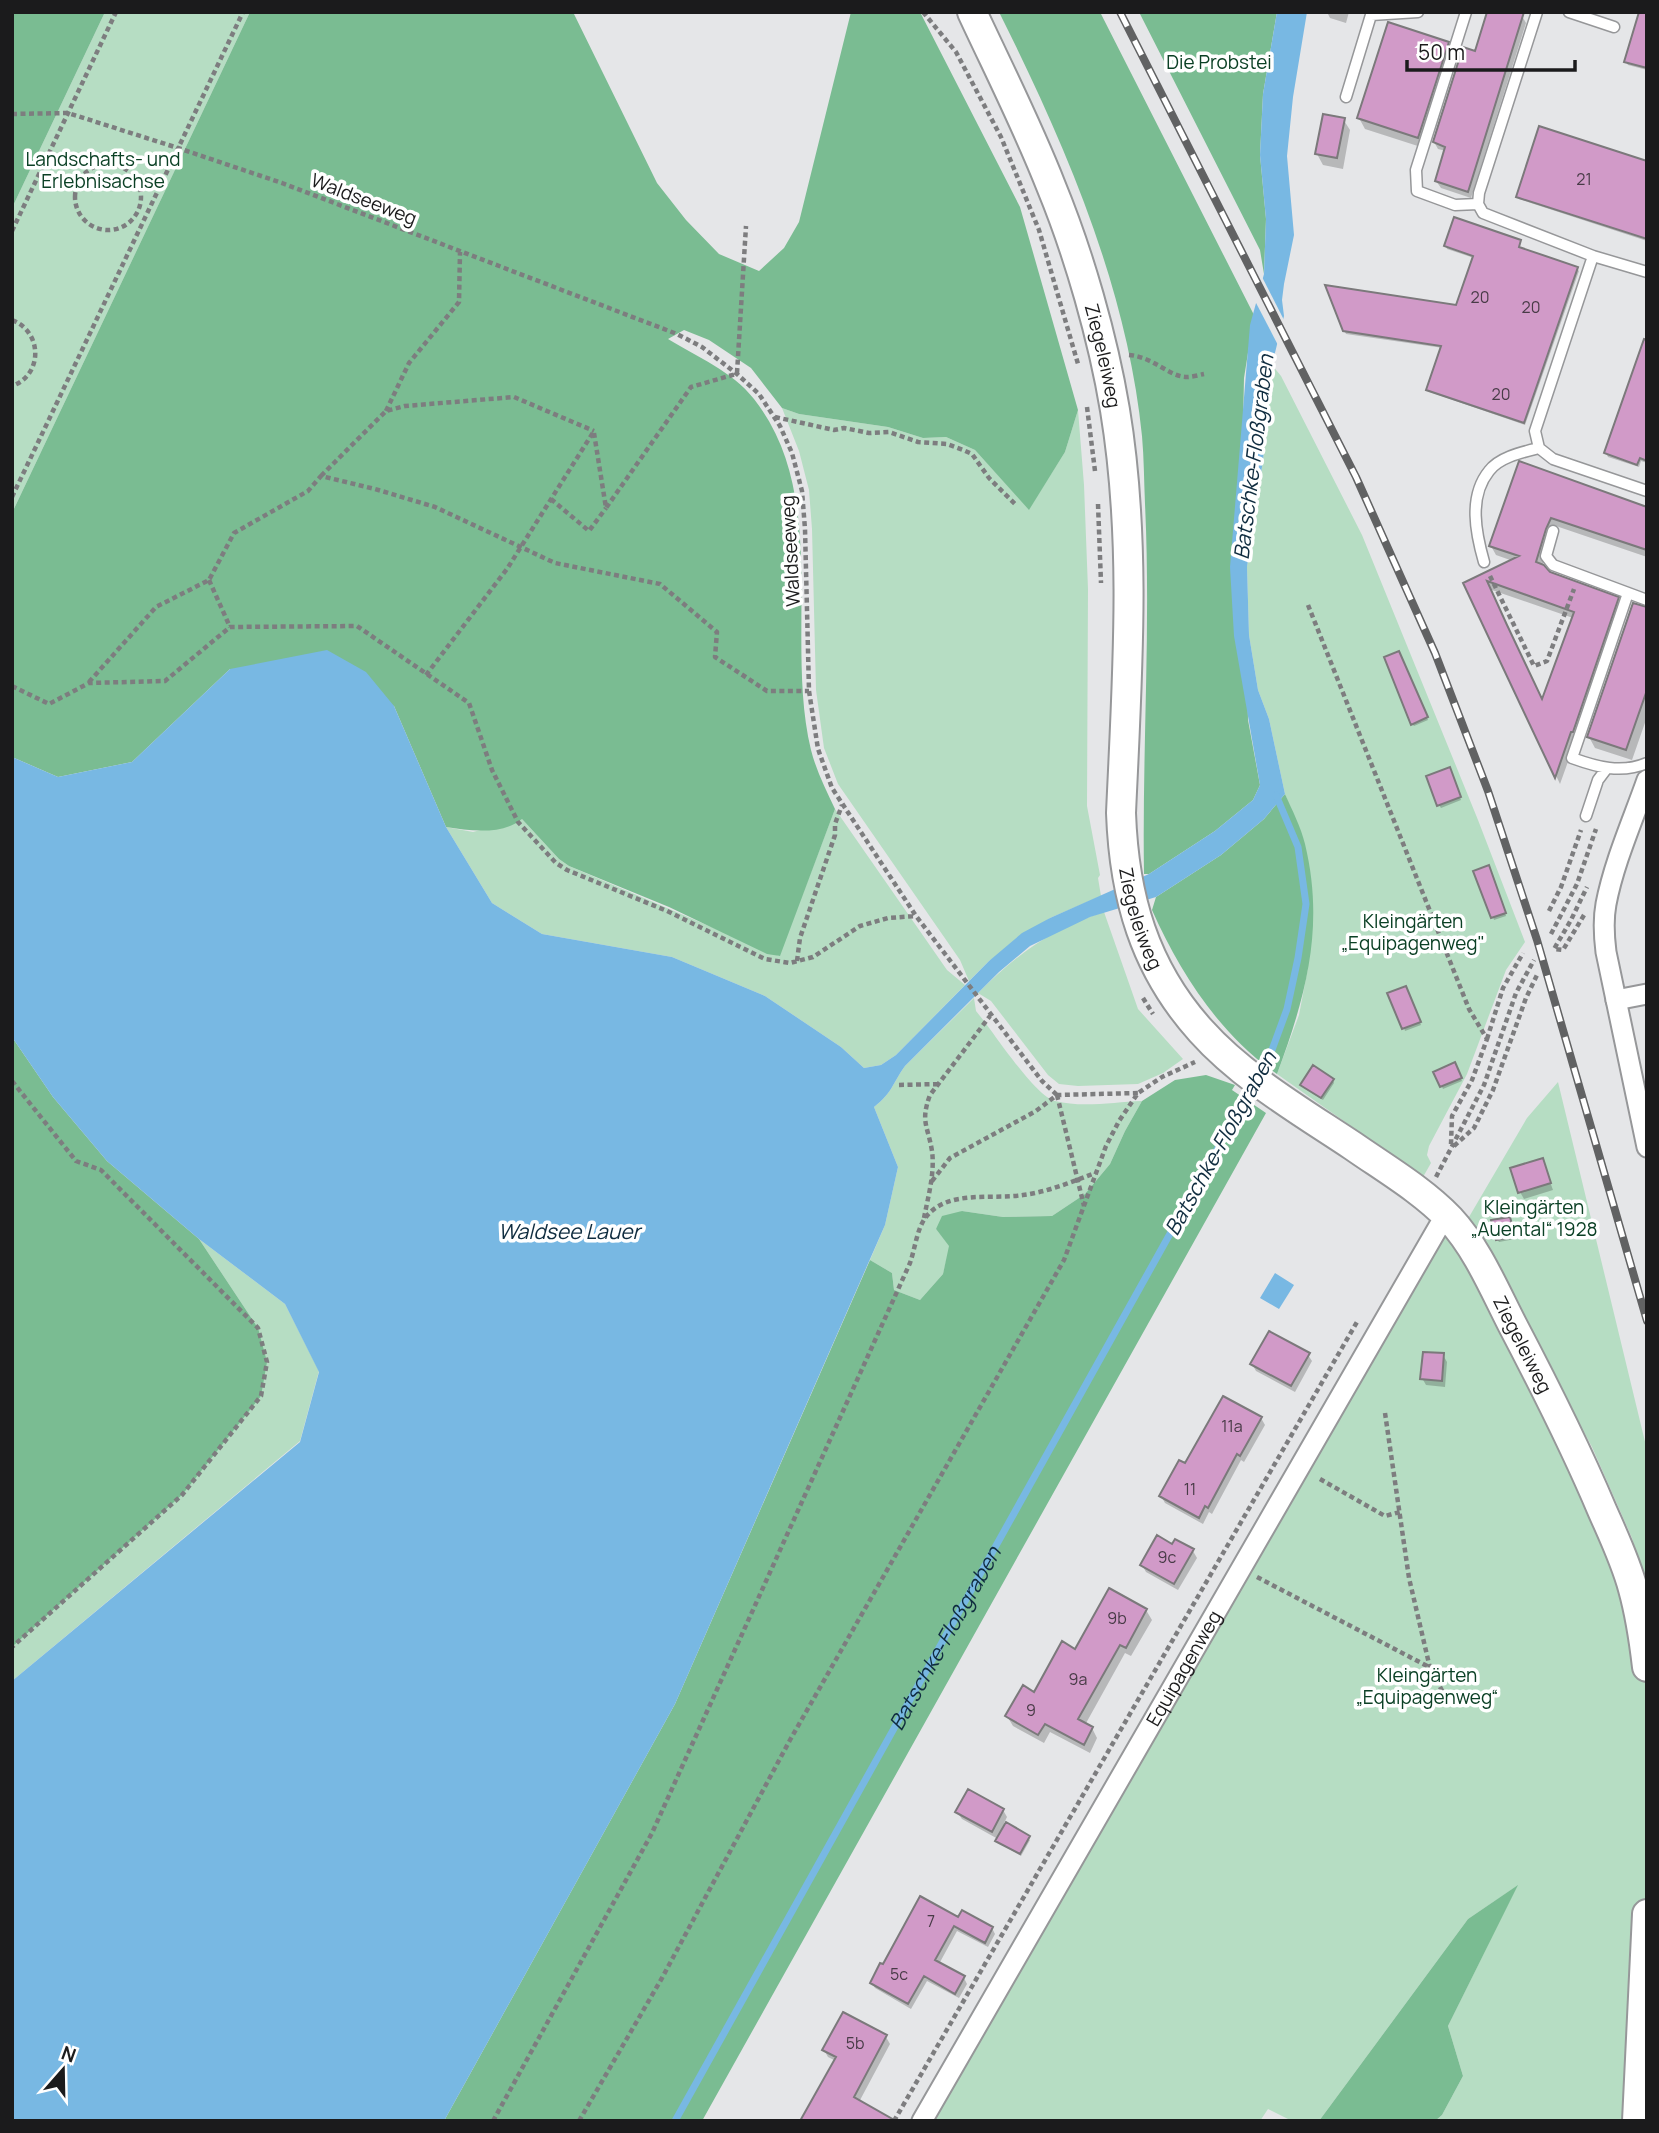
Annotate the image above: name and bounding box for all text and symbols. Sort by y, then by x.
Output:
scale bar [1407,28,1575,72]
text: 50 m [1418,38,1465,66]
park label: Die Probstei [1166,49,1272,75]
park label: Landschafts- und Erlebnisachse [26,146,180,194]
street label: Waldseeweg [307,167,421,231]
house number: 21 [1576,168,1592,190]
house number: 20 [1471,286,1489,308]
house number: 20 [1522,296,1540,318]
street label: Ziegeleiweg [1079,301,1127,410]
water label: Batschke‐Floßgraben [1227,351,1280,561]
house number: 20 [1492,383,1510,405]
street label: Waldseeweg [774,495,806,607]
street label: Ziegeleiweg [1113,865,1169,974]
park label: Kleingärten „Equipagenweg" [1341,908,1485,956]
water label: Batschke‐Floßgraben [1158,1045,1283,1240]
park label: Kleingärten „Auental“ 1928 [1470,1194,1598,1242]
water label: Waldsee Lauer [498,1217,643,1245]
street label: Ziegeleiweg [1487,1292,1559,1398]
house number: 11a [1221,1415,1243,1437]
house number: 11 [1184,1478,1196,1500]
water label: Batschke‐Floßgraben [882,1540,1008,1735]
house number: 9c [1158,1546,1177,1568]
street label: Equipagenweg [1140,1606,1227,1731]
house number: 9b [1107,1607,1127,1629]
park label: Kleingärten „Equipagenweg“ [1356,1662,1498,1710]
house number: 9a [1069,1668,1087,1690]
house number: 9 [1026,1699,1036,1721]
house number: 7 [927,1910,935,1932]
house number: 5c [890,1963,908,1985]
house number: 5b [846,2032,864,2054]
north arrow [28,2035,98,2105]
text: N [58,2039,80,2069]

